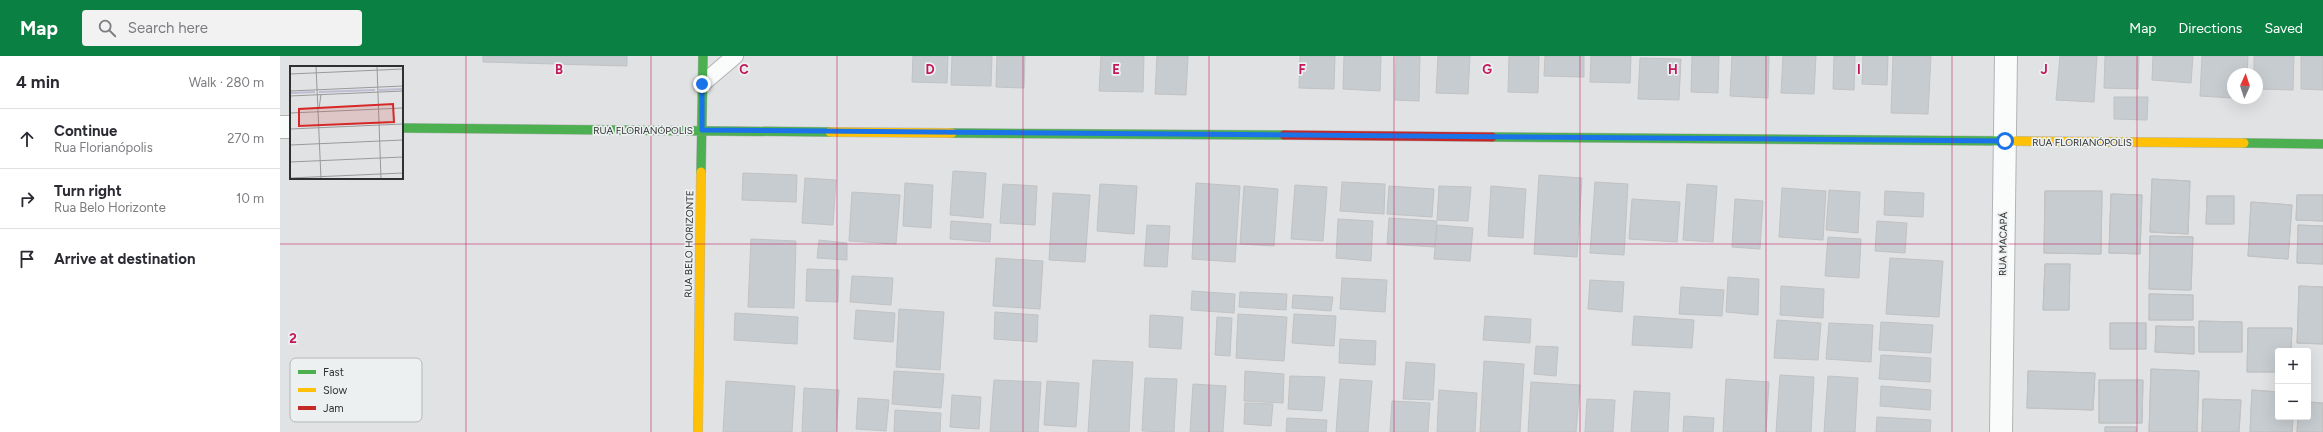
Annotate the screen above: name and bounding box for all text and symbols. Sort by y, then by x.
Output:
search box [82,10,362,46]
text: Map [20,17,58,40]
icon: search [96,17,118,39]
text: Search here [128,19,208,37]
text: Map [2129,20,2157,37]
text: Directions [2179,20,2242,37]
text: Saved [2264,20,2303,37]
text: B [555,62,563,77]
text: C [739,62,749,77]
text: D [925,62,935,77]
text: E [1112,62,1120,77]
text: F [1298,62,1306,77]
text: G [1482,62,1492,77]
text: H [1668,62,1678,77]
text: I [1857,62,1861,77]
text: J [2040,62,2048,77]
inset map [290,66,403,179]
north arrow [2227,68,2263,104]
text: 4 min [16,72,60,92]
text: Walk · 280 m [189,75,264,90]
route end [693,75,711,93]
text: Continue [54,122,117,140]
street label: RUA FLORIANÓPOLIS [593,124,693,137]
icon: ahead [16,128,38,150]
text: 270 m [227,131,264,146]
route start [1996,132,2014,150]
street label: RUA FLORIANÓPOLIS [2032,136,2132,149]
text: Rua Florianópolis [54,140,153,155]
text: Turn right [54,182,122,200]
icon: right [16,188,38,210]
street label: RUA BELO HORIZONTE [682,190,696,298]
text: 10 m [236,191,264,206]
text: Rua Belo Horizonte [54,200,166,215]
street label: RUA MACAPÁ [1996,212,2010,276]
icon: arrive [16,248,38,270]
text: Arrive at destination [54,250,195,268]
text: 2 [289,331,297,346]
map controls [2275,348,2311,420]
button: + [2275,348,2311,384]
legend [290,358,422,422]
text: Fast [323,366,344,379]
text: Slow [323,384,347,397]
button: − [2275,384,2311,420]
text: Jam [323,402,344,415]

